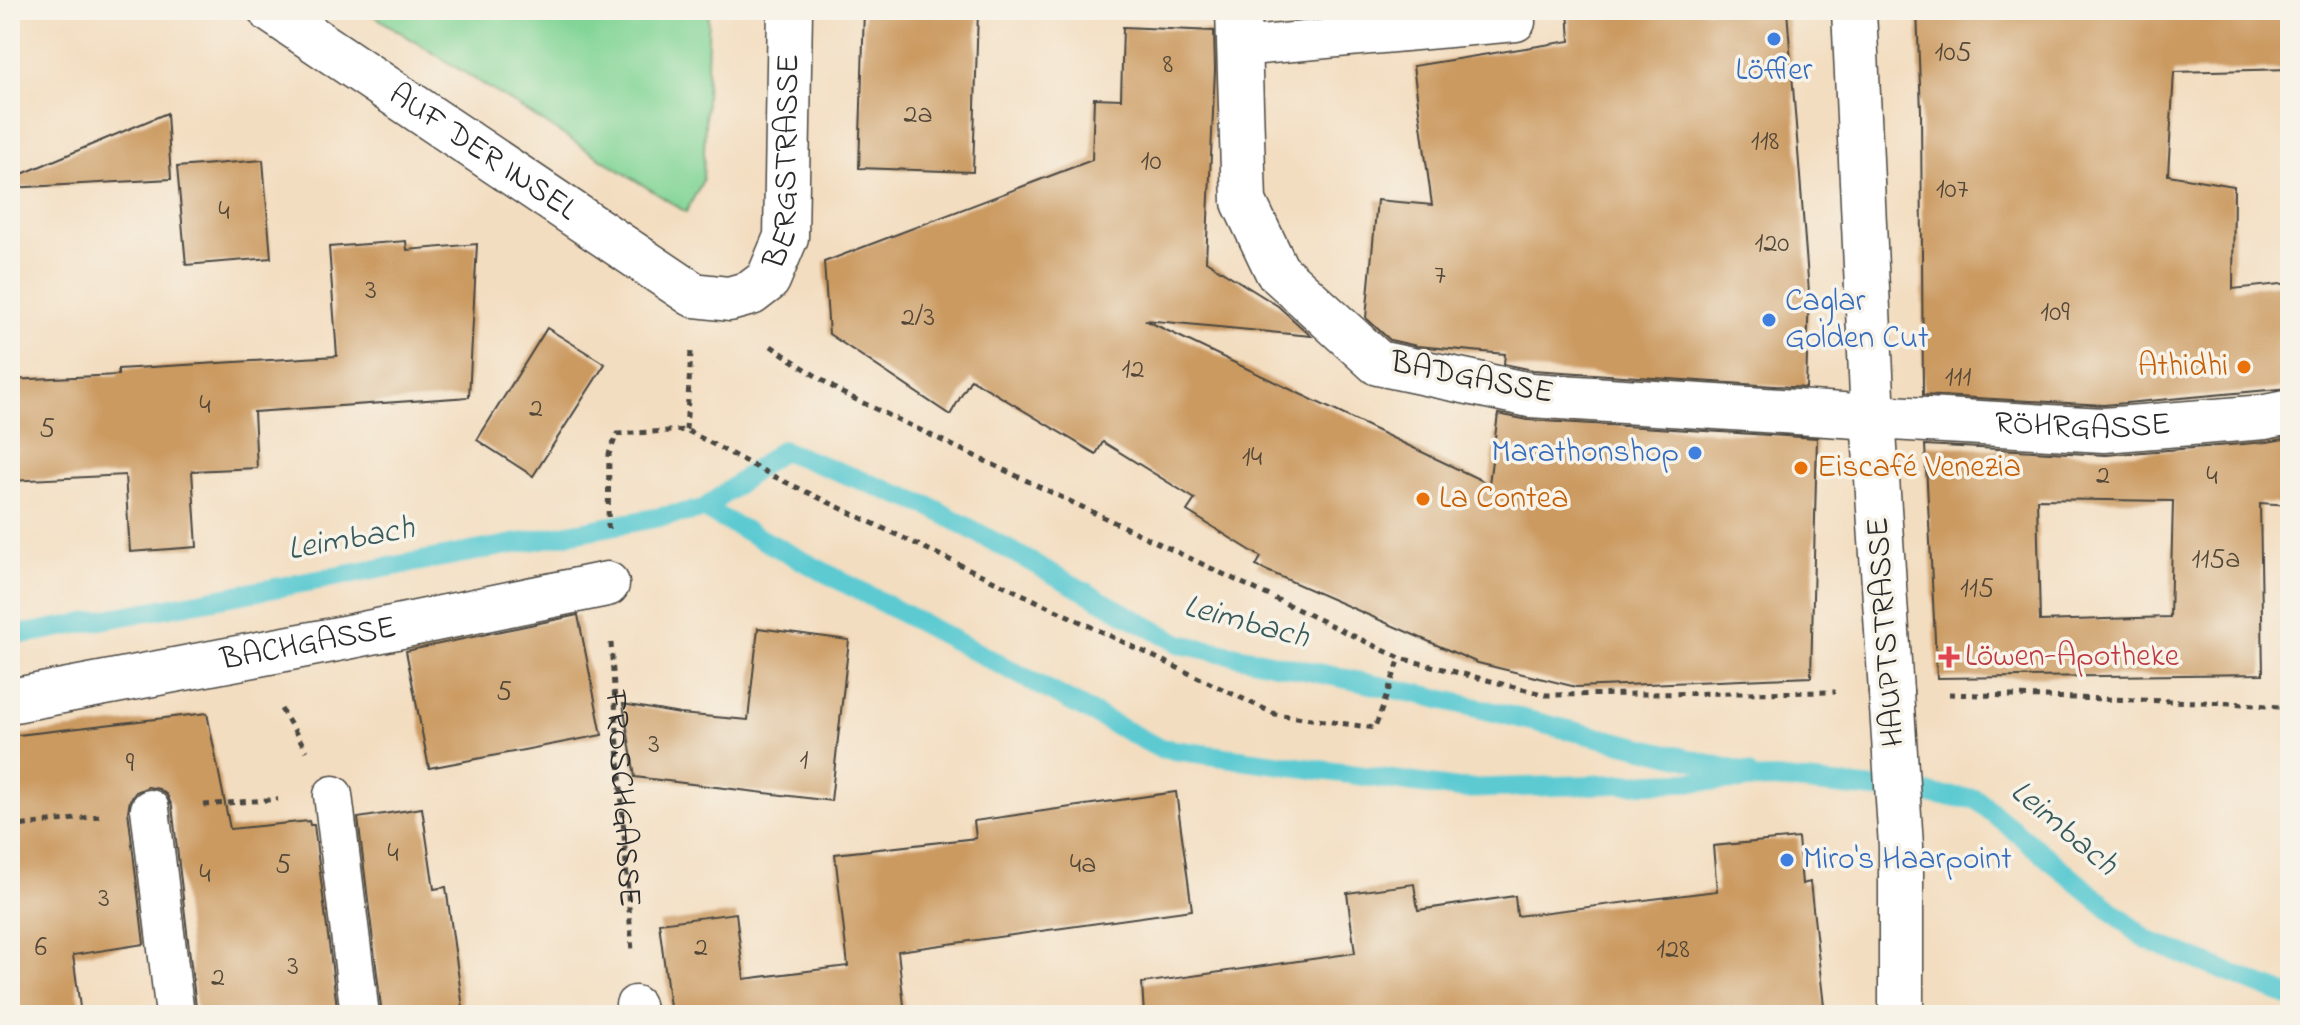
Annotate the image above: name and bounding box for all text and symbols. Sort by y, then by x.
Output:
marker: Löffler [1765,30,1783,48]
house number: 105 [1934,33,1972,74]
house number: 8 [1163,45,1173,86]
place label: Löffler [1736,48,1813,95]
street label: BERGSTRASSE [751,54,813,277]
street label: AUF DER INSEL [379,72,586,233]
house number: 2a [903,95,933,136]
house number: 118 [1751,122,1779,163]
house number: 10 [1140,142,1162,183]
house number: 107 [1936,170,1969,211]
house number: 4 [218,192,230,233]
house number: 120 [1755,224,1789,265]
house number: 7 [1434,256,1446,297]
house number: 3 [365,271,377,312]
place label: Caglar Golden Cut [1785,279,1929,363]
house number: 109 [2040,293,2070,334]
house number: 2/3 [901,298,935,339]
marker: Caglar Golden Cut [1760,311,1778,329]
street label: BADGASSE [1386,340,1557,418]
place label: Athidhi [2138,344,2228,391]
house number: 12 [1122,350,1144,391]
house number: 111 [1945,358,1971,399]
marker: Athidhi [2235,358,2253,376]
house number: 4 [199,386,211,427]
house number: 2 [529,389,543,430]
street label: RÖHRGASSE [1993,400,2172,454]
house number: 5 [39,409,55,450]
place label: Marathonshop [1491,430,1679,477]
house number: 14 [1242,438,1263,479]
marker: Marathonshop [1686,444,1704,462]
place label: Eiscafé Venezia [1817,445,2021,492]
house number: 2 [2096,456,2110,497]
house number: 4 [2206,457,2218,498]
marker: Eiscafé Venezia [1792,459,1810,477]
place label: La Contea [1439,476,1568,523]
marker: La Contea [1414,490,1432,508]
water label: Leimbach [284,504,419,576]
street label: HAUPTSTRASSE [1856,516,1918,748]
house number: 115a [2192,540,2240,581]
house number: 115 [1960,569,1994,610]
water label: Leimbach [1178,582,1315,664]
street label: BACHGASSE [216,604,401,684]
place label: Löwen-Apotheke [1965,634,2180,681]
marker: Löwen-Apotheke [1940,648,1958,666]
house number: 5 [496,672,512,713]
street label: FROSCHGASSE [591,688,652,908]
house number: 3 [648,725,660,766]
house number: 1 [800,741,809,782]
house number: 9 [126,744,135,785]
water label: Leimbach [1998,769,2129,890]
house number: 4 [387,834,399,875]
place label: Miro's Haarpoint [1803,837,2012,884]
house number: 5 [275,845,291,886]
house number: 4a [1070,845,1096,886]
marker: Miro's Haarpoint [1778,851,1796,869]
house number: 4 [199,855,211,896]
house number: 3 [98,879,110,920]
house number: 6 [35,928,47,969]
house number: 2 [694,928,708,969]
house number: 128 [1656,930,1690,971]
house number: 3 [287,947,299,988]
house number: 2 [211,958,225,999]

